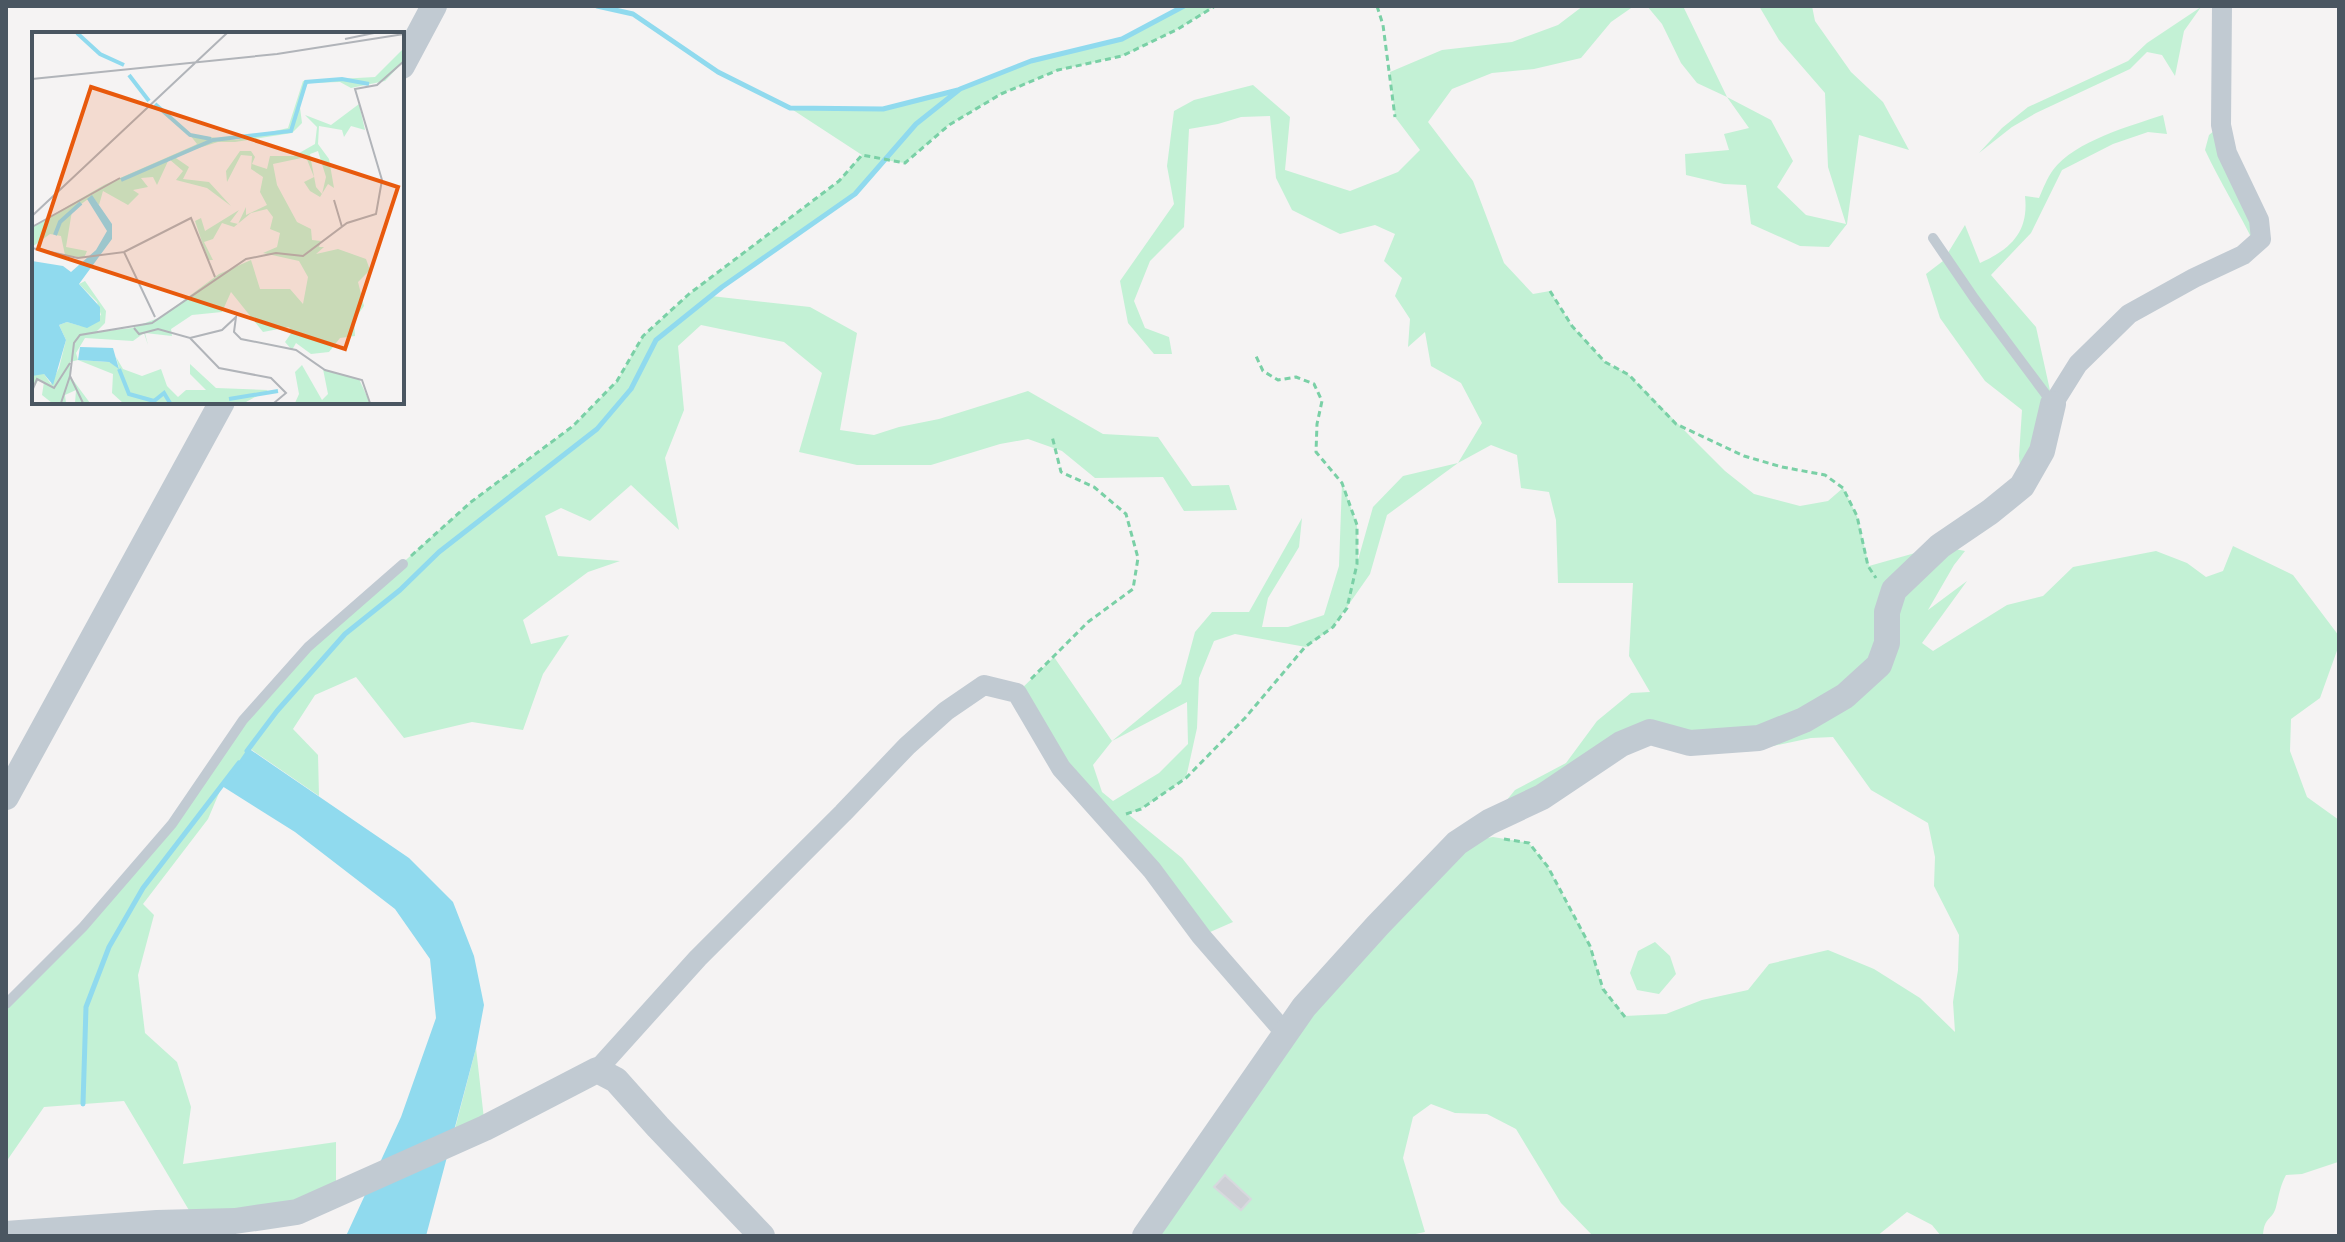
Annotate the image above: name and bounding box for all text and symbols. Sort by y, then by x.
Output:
inset map [32,32,404,404]

